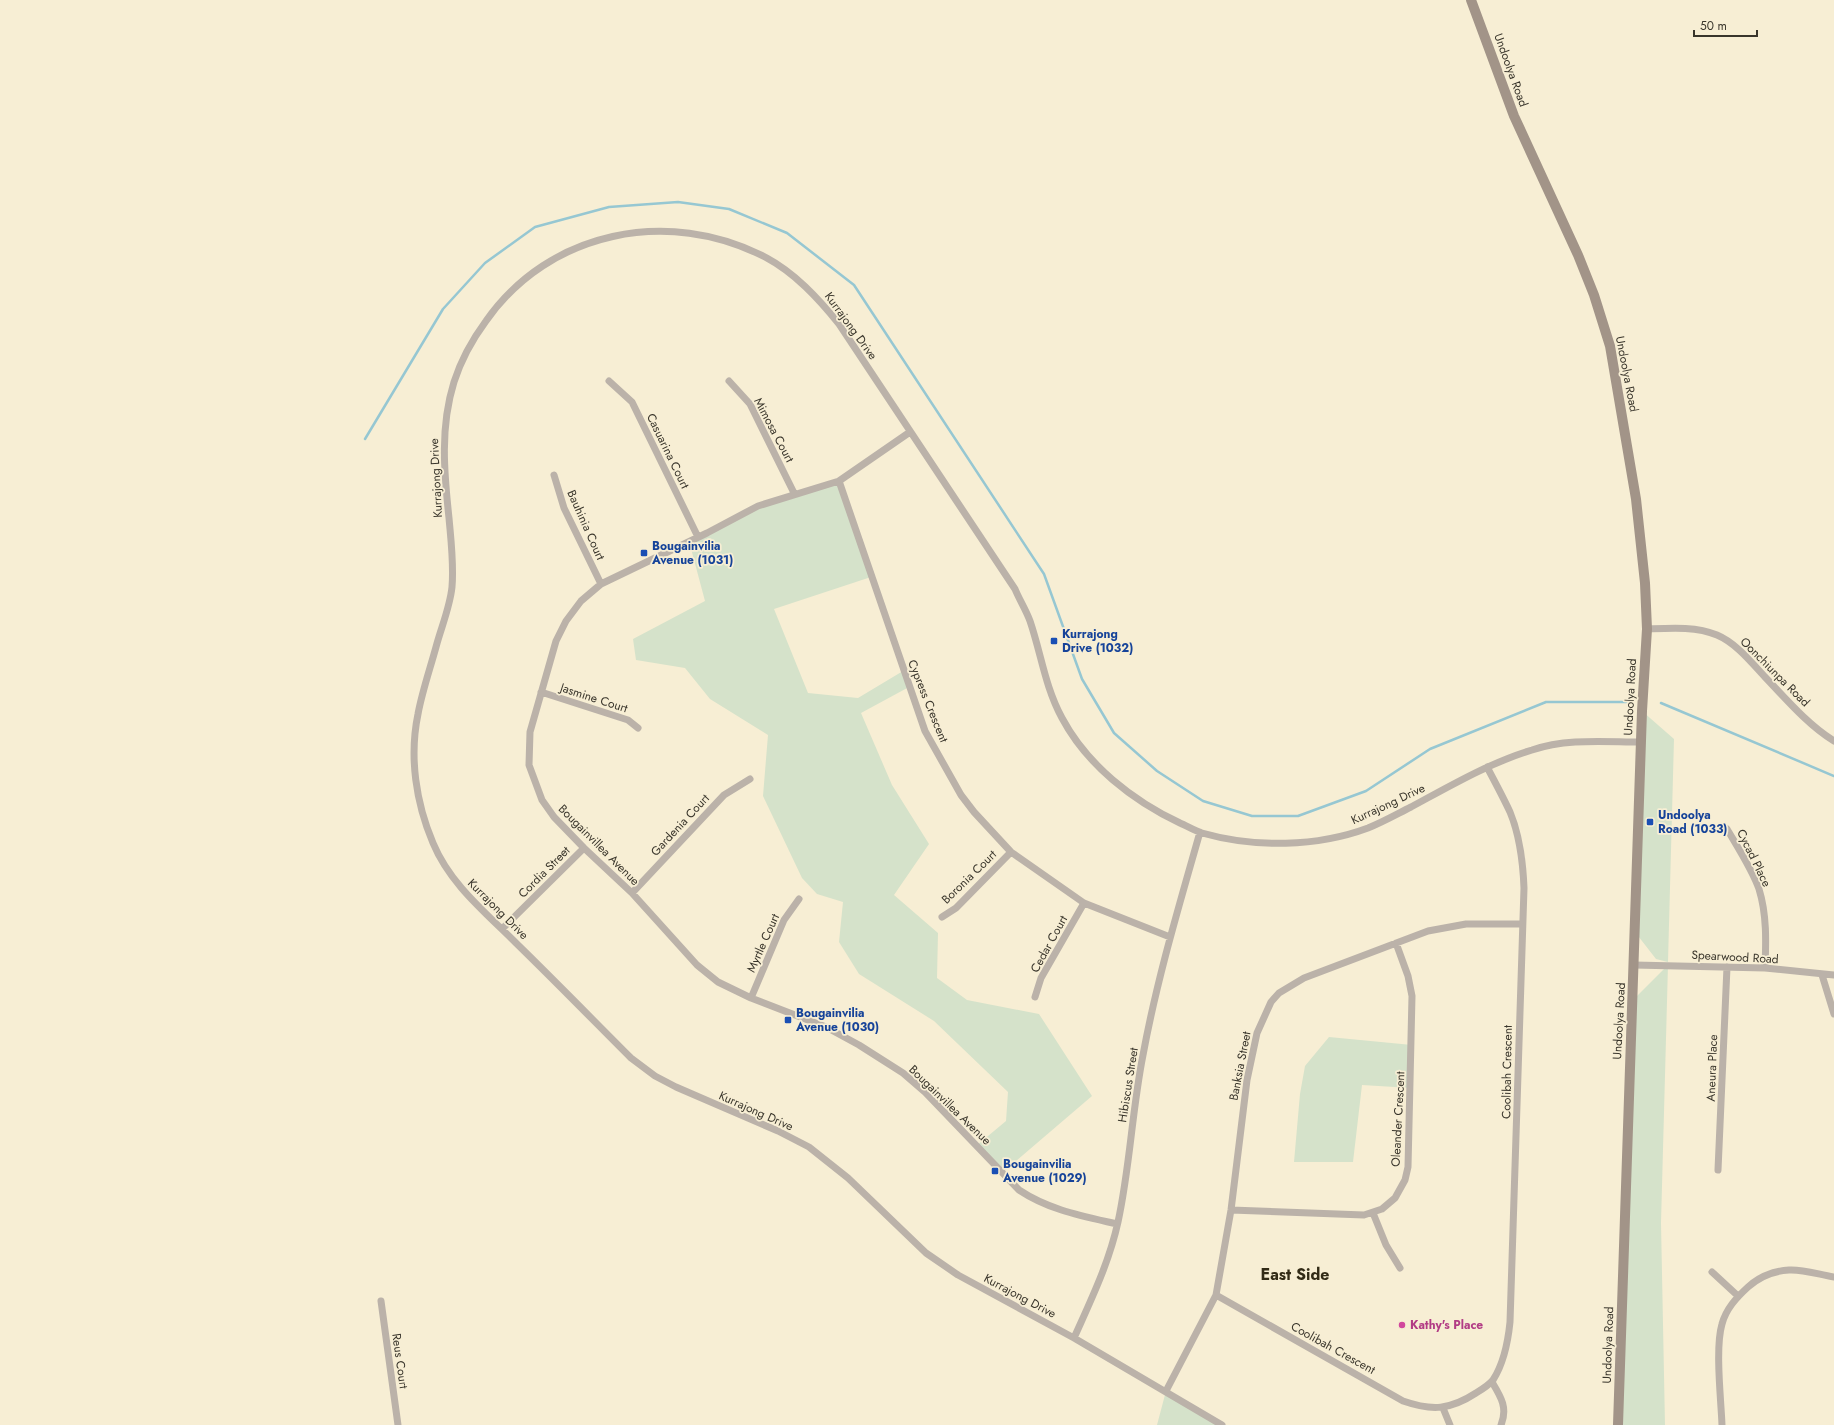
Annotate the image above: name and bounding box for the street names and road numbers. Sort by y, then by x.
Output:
street label: Undoolya Road [1489,31,1533,109]
street label: Kurrajong Drive [820,288,882,364]
street label: Undoolya Road [1611,334,1643,414]
street label: Mimosa Court [749,394,799,466]
street label: Casuarina Court [642,410,694,492]
street label: Kurrajong Drive [425,438,447,518]
street label: Bauhinia Court [563,487,610,563]
street label: Oonchiunpa Road [1736,633,1814,711]
street label: Cypress Crescent [903,657,953,745]
street label: Undoolya Road [1619,658,1641,736]
street label: Jasmine Court [556,678,630,717]
street label: Kurrajong Drive [1348,779,1428,829]
street label: Gardenia Court [646,790,714,860]
street label: Bougainvillea Avenue [554,800,644,890]
street label: Cycad Place [1732,826,1776,890]
street label: Cordia Street [514,842,574,902]
street label: Boronia Court [937,846,1001,908]
street label: Kurrajong Drive [463,874,533,944]
street label: Myrtle Court [742,911,784,975]
street label: Cedar Court [1026,912,1072,976]
street label: Spearwood Road [1691,946,1779,968]
street label: Undoolya Road [1608,982,1630,1060]
street label: Coolibah Crescent [1497,1025,1517,1119]
street label: Banksia Street [1224,1030,1256,1102]
street label: Aneura Place [1702,1034,1722,1102]
street label: Hibiscus Street [1113,1046,1143,1124]
street label: Bougainvillea Avenue [905,1061,995,1149]
street label: Oleander Crescent [1387,1071,1409,1167]
street label: Kurrajong Drive [716,1087,796,1135]
street label: Kurrajong Drive [981,1269,1059,1323]
street label: Undoolya Road [1598,1306,1618,1384]
street label: Coolibah Crescent [1288,1317,1379,1379]
street label: Reus Court [387,1332,413,1390]

